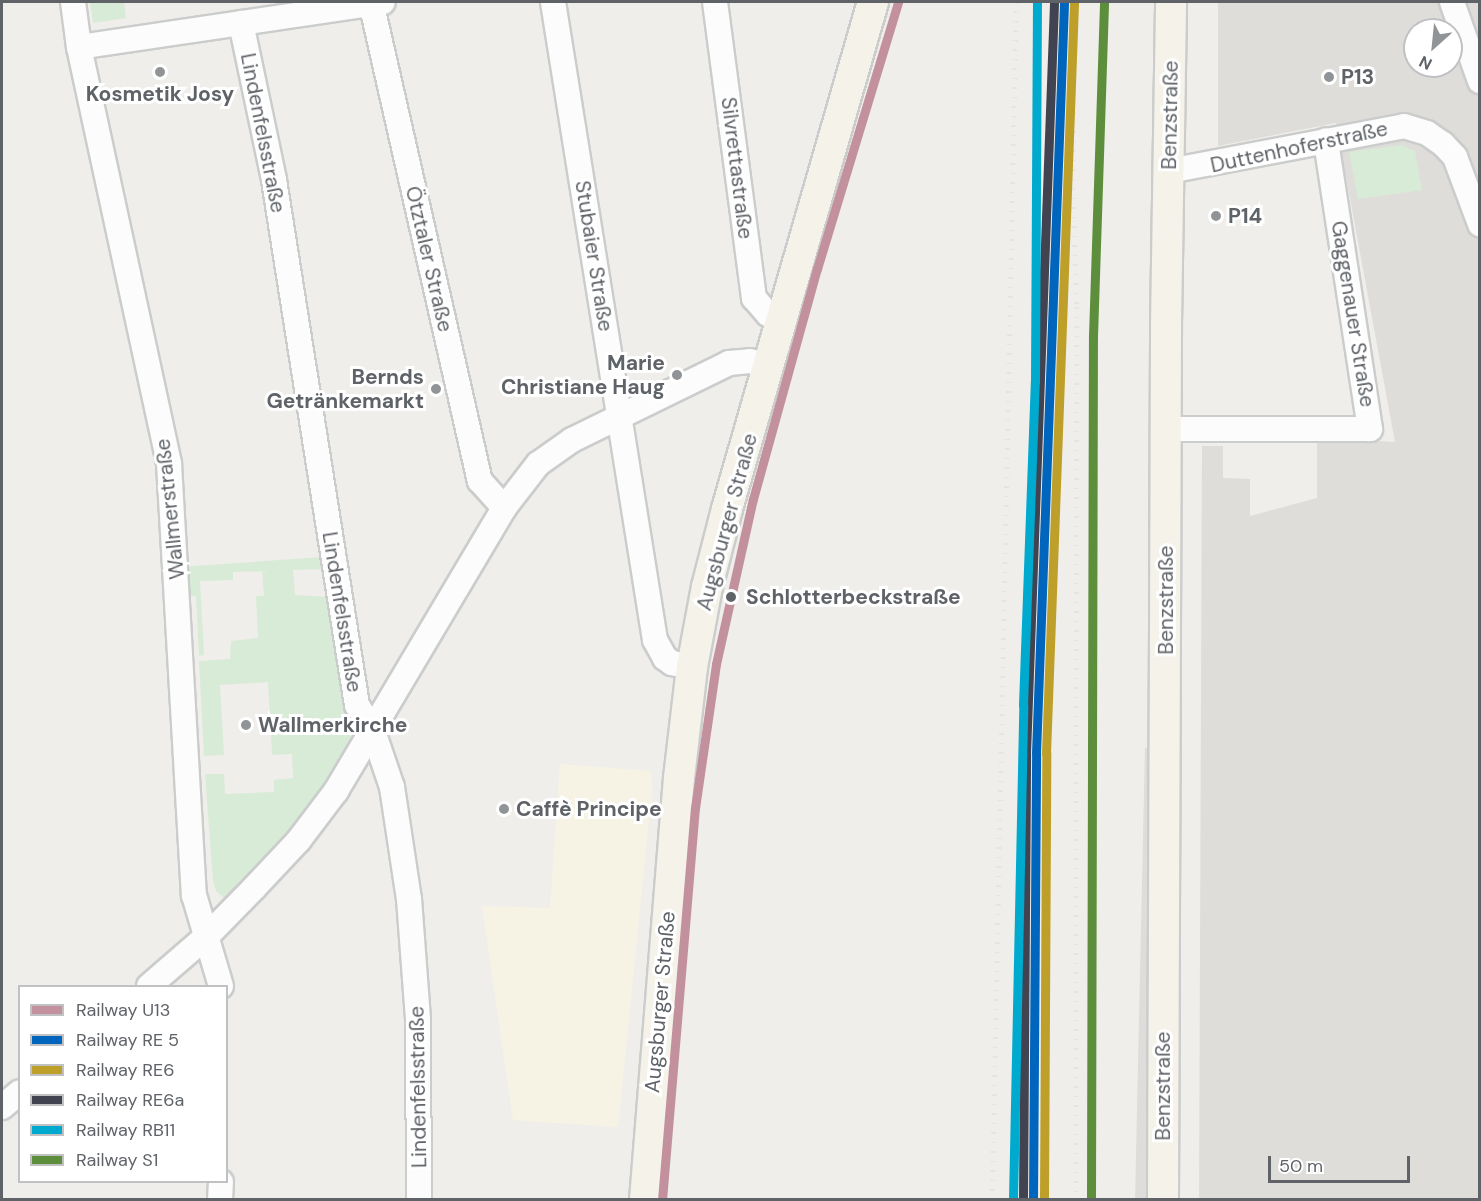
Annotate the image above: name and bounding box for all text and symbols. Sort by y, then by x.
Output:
north arrow [1403,18,1463,78]
street label: Lindenfelsstraße [235,51,291,215]
text: N [1416,51,1435,75]
street label: Benzstraße [1156,60,1184,170]
place label: P13 [1341,64,1374,90]
marker: Kosmetik Josy [153,65,167,79]
marker: P13 [1322,70,1336,84]
place label: Kosmetik Josy [86,81,234,107]
street label: Silvrettastraße [716,96,758,240]
street label: Duttenhoferstraße [1208,116,1390,178]
street label: Stubaier Straße [570,179,618,333]
street label: Ötztaler Straße [400,184,458,334]
place label: P14 [1228,203,1262,229]
marker: P14 [1209,209,1223,223]
street label: Gaggenauer Straße [1326,219,1380,409]
place label: Marie Christiane Haug [501,350,665,400]
place label: Bernds Getränkemarkt [266,364,424,414]
marker: Marie Christiane Haug [670,368,684,382]
marker: Bernds Getränkemarkt [429,382,443,396]
street label: Augsburger Straße [691,431,763,613]
street label: Wallmerstraße [150,437,190,581]
street label: Lindenfelsstraße [317,530,367,694]
street label: Benzstraße [1153,545,1179,655]
place label: Schlotterbeckstraße [746,584,961,610]
marker: Schlotterbeckstraße [721,587,741,607]
place label: Wallmerkirche [258,712,407,738]
marker: Wallmerkirche [239,718,253,732]
place label: Caffè Principe [516,796,662,822]
marker: Caffè Principe [497,802,511,816]
street label: Augsburger Straße [639,910,681,1094]
legend [18,985,228,1183]
text: Railway U13 [76,998,170,1022]
street label: Lindenfelsstraße [404,1006,432,1168]
text: Railway RE 5 [76,1028,179,1052]
street label: Benzstraße [1150,1031,1176,1141]
text: Railway RE6 [76,1058,174,1082]
text: Railway RE6a [76,1088,184,1112]
text: Railway RB11 [76,1118,175,1142]
scale bar [1271,1144,1414,1182]
text: Railway S1 [76,1148,158,1172]
text: 50 m [1279,1154,1323,1178]

